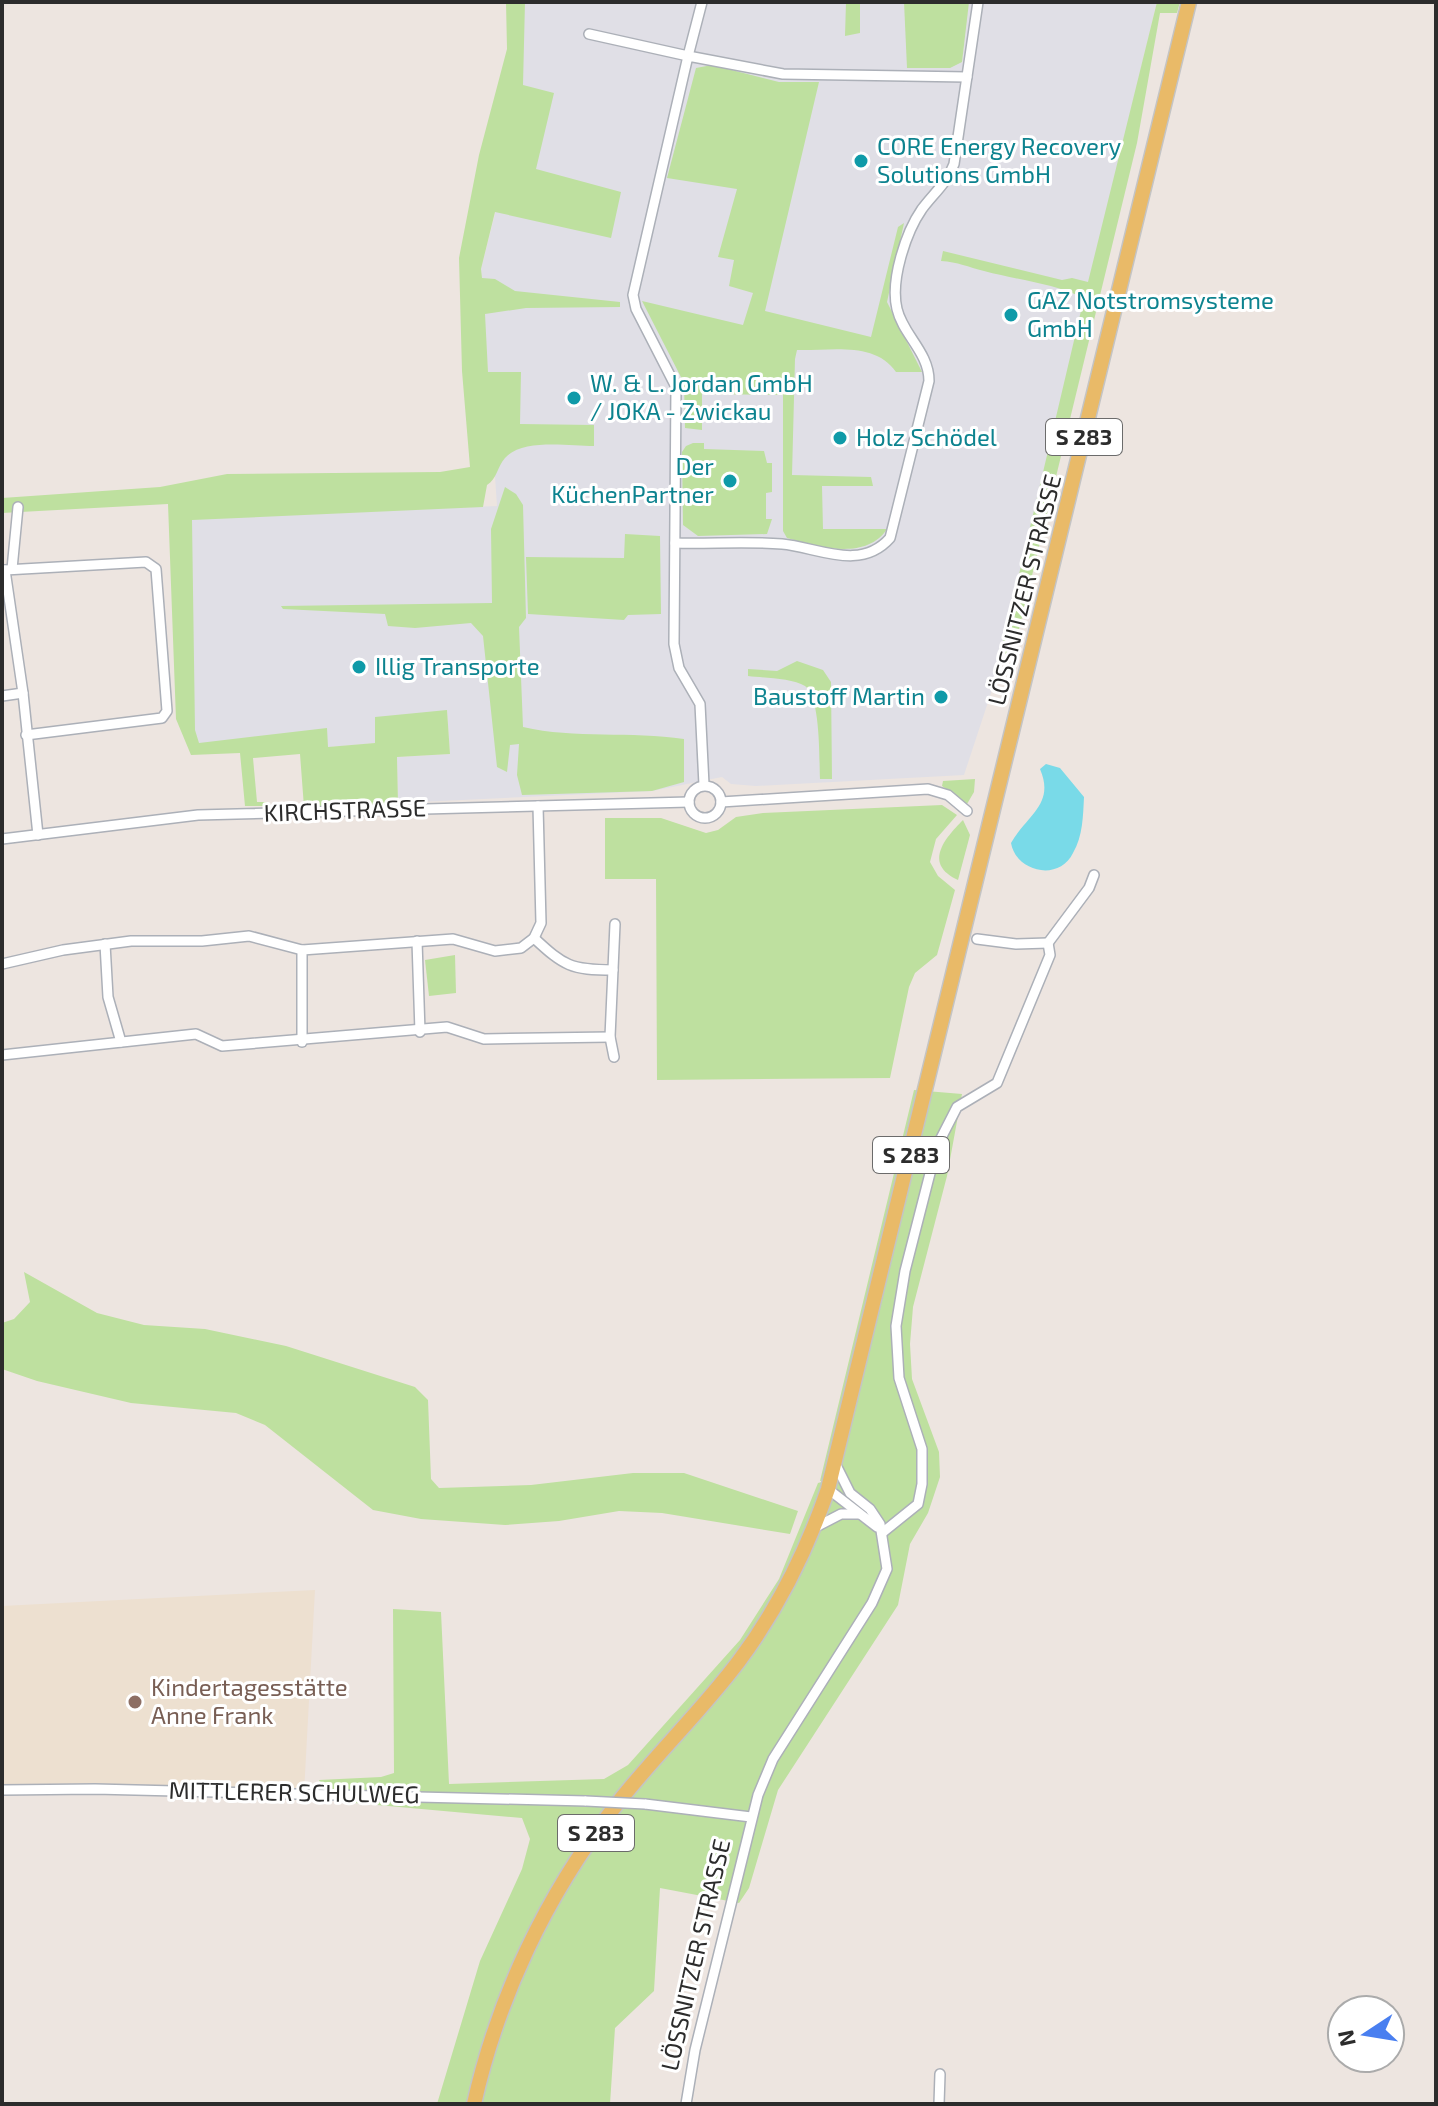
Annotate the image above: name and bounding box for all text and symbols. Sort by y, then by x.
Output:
place label: CORE Energy Recovery Solutions GmbH [877,131,1122,188]
marker: CORE Energy Recovery Solutions GmbH [852,152,870,170]
place label: GAZ Notstromsysteme GmbH [1027,285,1274,342]
marker: GAZ Notstromsysteme GmbH [1002,306,1020,324]
place label: W. & L. Jordan GmbH / JOKA - Zwickau [590,368,813,425]
marker: W. & L. Jordan GmbH / JOKA - Zwickau [565,389,583,407]
road number: S 283 [1046,419,1122,455]
place label: Holz Schödel [856,422,997,451]
marker: Holz Schödel [831,429,849,447]
place label: Der KüchenPartner [551,451,714,508]
street label: LÖSSNITZER STRASSE [981,471,1066,708]
marker: Der KüchenPartner [721,472,739,490]
place label: Illig Transporte [375,651,540,680]
marker: Illig Transporte [350,658,368,676]
place label: Baustoff Martin [753,681,925,710]
marker: Baustoff Martin [932,688,950,706]
street label: KIRCHSTRASSE [263,792,427,827]
road number: S 283 [873,1137,949,1173]
place label: Kindertagesstätte Anne Frank [151,1672,348,1729]
marker: Kindertagesstätte Anne Frank [126,1693,144,1711]
street label: MITTLERER SCHULWEG [168,1775,420,1808]
road number: S 283 [558,1815,634,1851]
street label: LÖSSNITZER STRASSE [654,1836,735,2073]
north arrow [1326,1994,1406,2074]
text: N [1331,2028,1360,2049]

